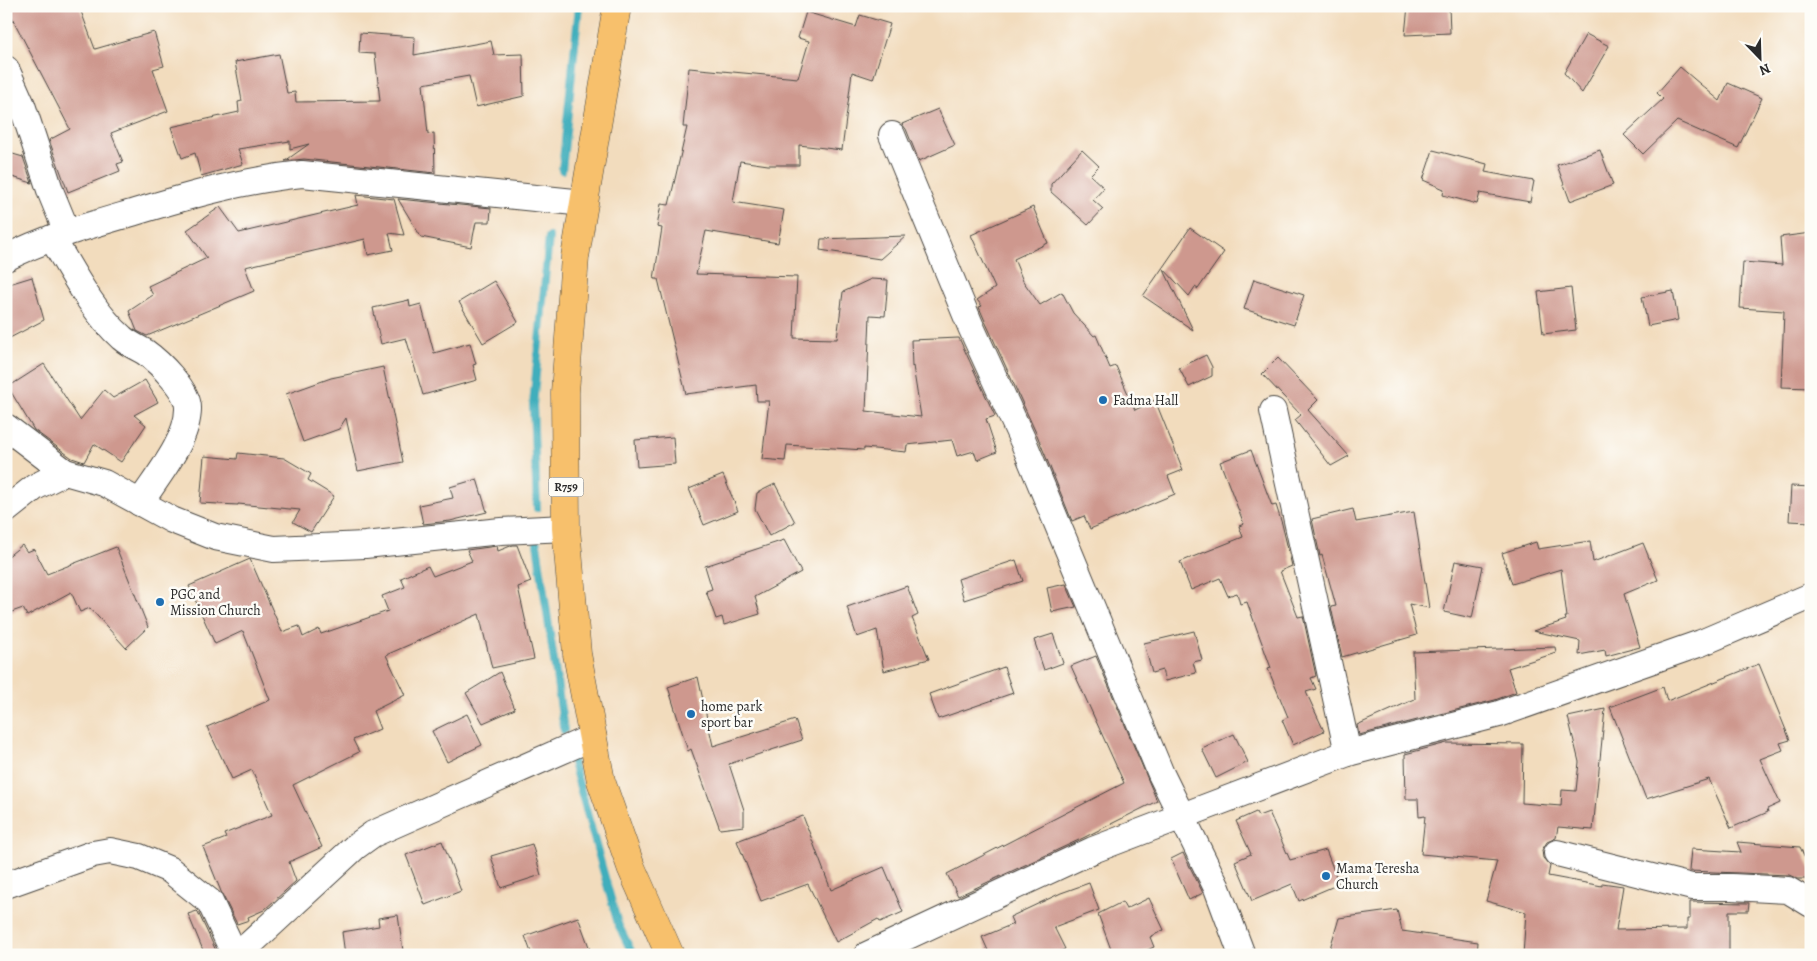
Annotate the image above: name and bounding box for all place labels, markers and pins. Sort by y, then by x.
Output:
place label: Fadma Hall [1113,391,1179,410]
marker: Fadma Hall [1097,394,1109,406]
place label: PGC and Mission Church [170,585,261,620]
marker: PGC and Mission Church [154,596,166,608]
place label: home park sport bar [701,697,762,732]
marker: home park sport bar [685,708,697,720]
place label: Mama Teresha Church [1336,859,1420,894]
marker: Mama Teresha Church [1320,870,1332,882]

